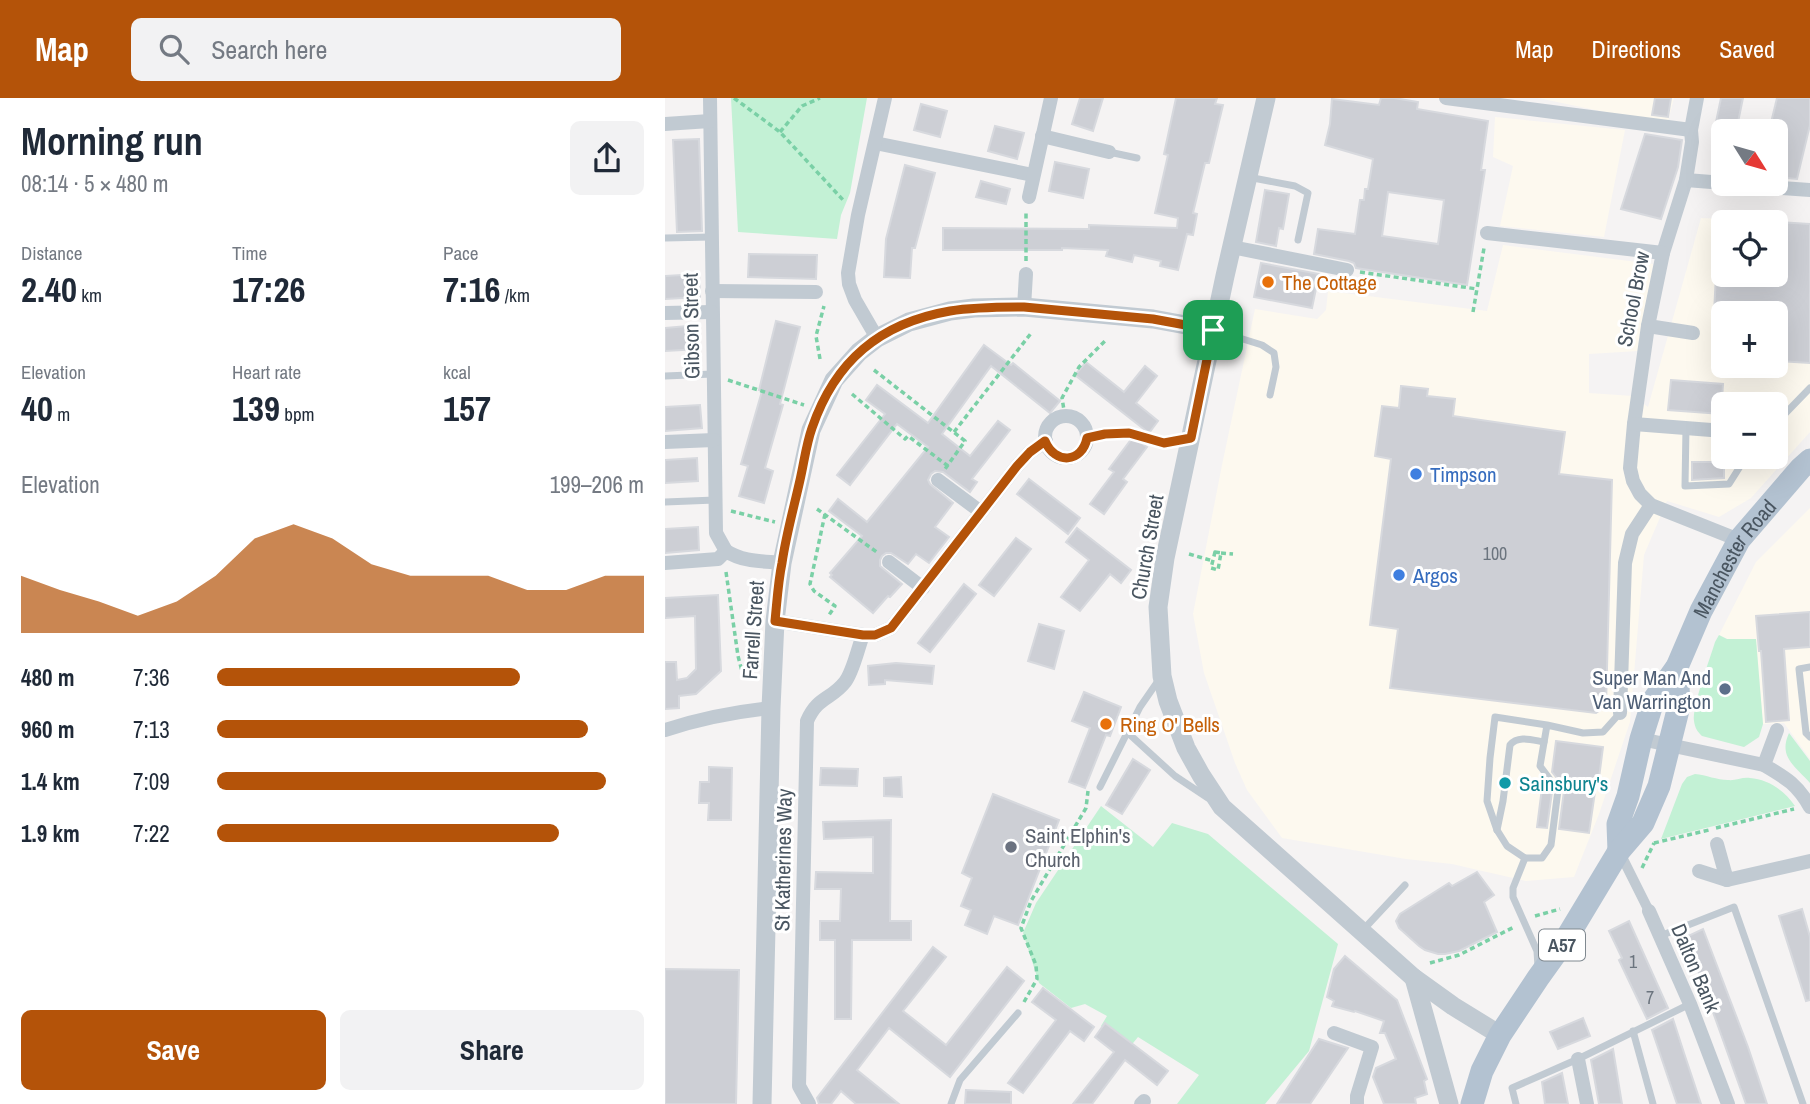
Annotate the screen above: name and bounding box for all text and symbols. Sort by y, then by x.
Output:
search box [131,18,621,81]
text: Map [35,27,89,71]
icon: search [155,30,193,68]
text: Search here [211,32,327,67]
text: Map [1515,33,1553,65]
text: Directions [1591,33,1681,65]
text: Saved [1719,33,1775,65]
text: Morning run [21,116,203,167]
north arrow [1711,119,1789,196]
map controls [1711,119,1788,469]
button: share [570,121,644,195]
text: 08:14 · 5 × 480 m [21,168,168,199]
button: locate [1711,210,1788,287]
text: Distance [21,240,82,266]
text: Time [232,240,267,266]
text: Pace [443,240,479,266]
street label: School Brow [1610,248,1657,349]
text: 2.40 [21,266,77,313]
text: 17:26 [232,266,305,313]
text: 7:16 [443,266,500,313]
place label: The Cottage [1282,268,1377,297]
street label: Gibson Street [676,272,706,379]
marker: The Cottage [1260,274,1276,290]
text: km [77,282,102,308]
text: /km [500,282,530,308]
pin [1183,300,1243,360]
button: + [1711,301,1788,378]
icon: arrive [1194,311,1232,349]
text: Elevation [21,359,86,385]
text: Heart rate [232,359,301,385]
text: kcal [443,359,471,385]
text: 40 [21,385,53,432]
text: 139 [232,385,280,432]
text: 157 [443,385,491,432]
button: − [1711,392,1788,469]
text: m [53,401,70,427]
text: bpm [280,401,315,427]
place label: Timpson [1430,460,1497,489]
marker: Timpson [1408,466,1424,482]
text: Elevation [21,469,100,500]
text: 199–206 m [550,469,644,500]
street label: Church Street [1123,492,1171,602]
street label: Manchester Road [1686,493,1783,623]
house number: 100 [1483,541,1507,566]
place label: Argos [1412,561,1458,590]
marker: Argos [1391,567,1407,583]
street label: Farrell Street [735,580,771,680]
text: 480 m [21,662,74,693]
text: 7:36 [133,662,170,693]
place label: Super Man And Van Warrington [1592,663,1711,716]
marker: Super Man And Van Warrington [1717,681,1733,697]
place label: Ring O' Bells [1120,710,1220,739]
text: 960 m [21,714,74,745]
text: 7:13 [133,714,170,745]
marker: Ring O' Bells [1098,716,1114,732]
text: 1.4 km [21,766,80,797]
text: 7:09 [133,766,170,797]
place label: Sainsbury's [1519,769,1608,798]
marker: Sainsbury's [1497,775,1513,791]
street label: St Katherines Way [767,788,799,932]
text: 1.9 km [21,818,80,849]
text: 7:22 [133,818,170,849]
place label: Saint Elphin's Church [1025,821,1131,874]
marker: Saint Elphin's Church [1003,839,1019,855]
street label: Dalton Bank [1664,919,1728,1017]
road number: A57 [1539,930,1585,960]
house number: 1 [1629,949,1638,974]
house number: 7 [1646,985,1654,1010]
button: Save [21,1010,326,1090]
button: Share [340,1010,644,1090]

